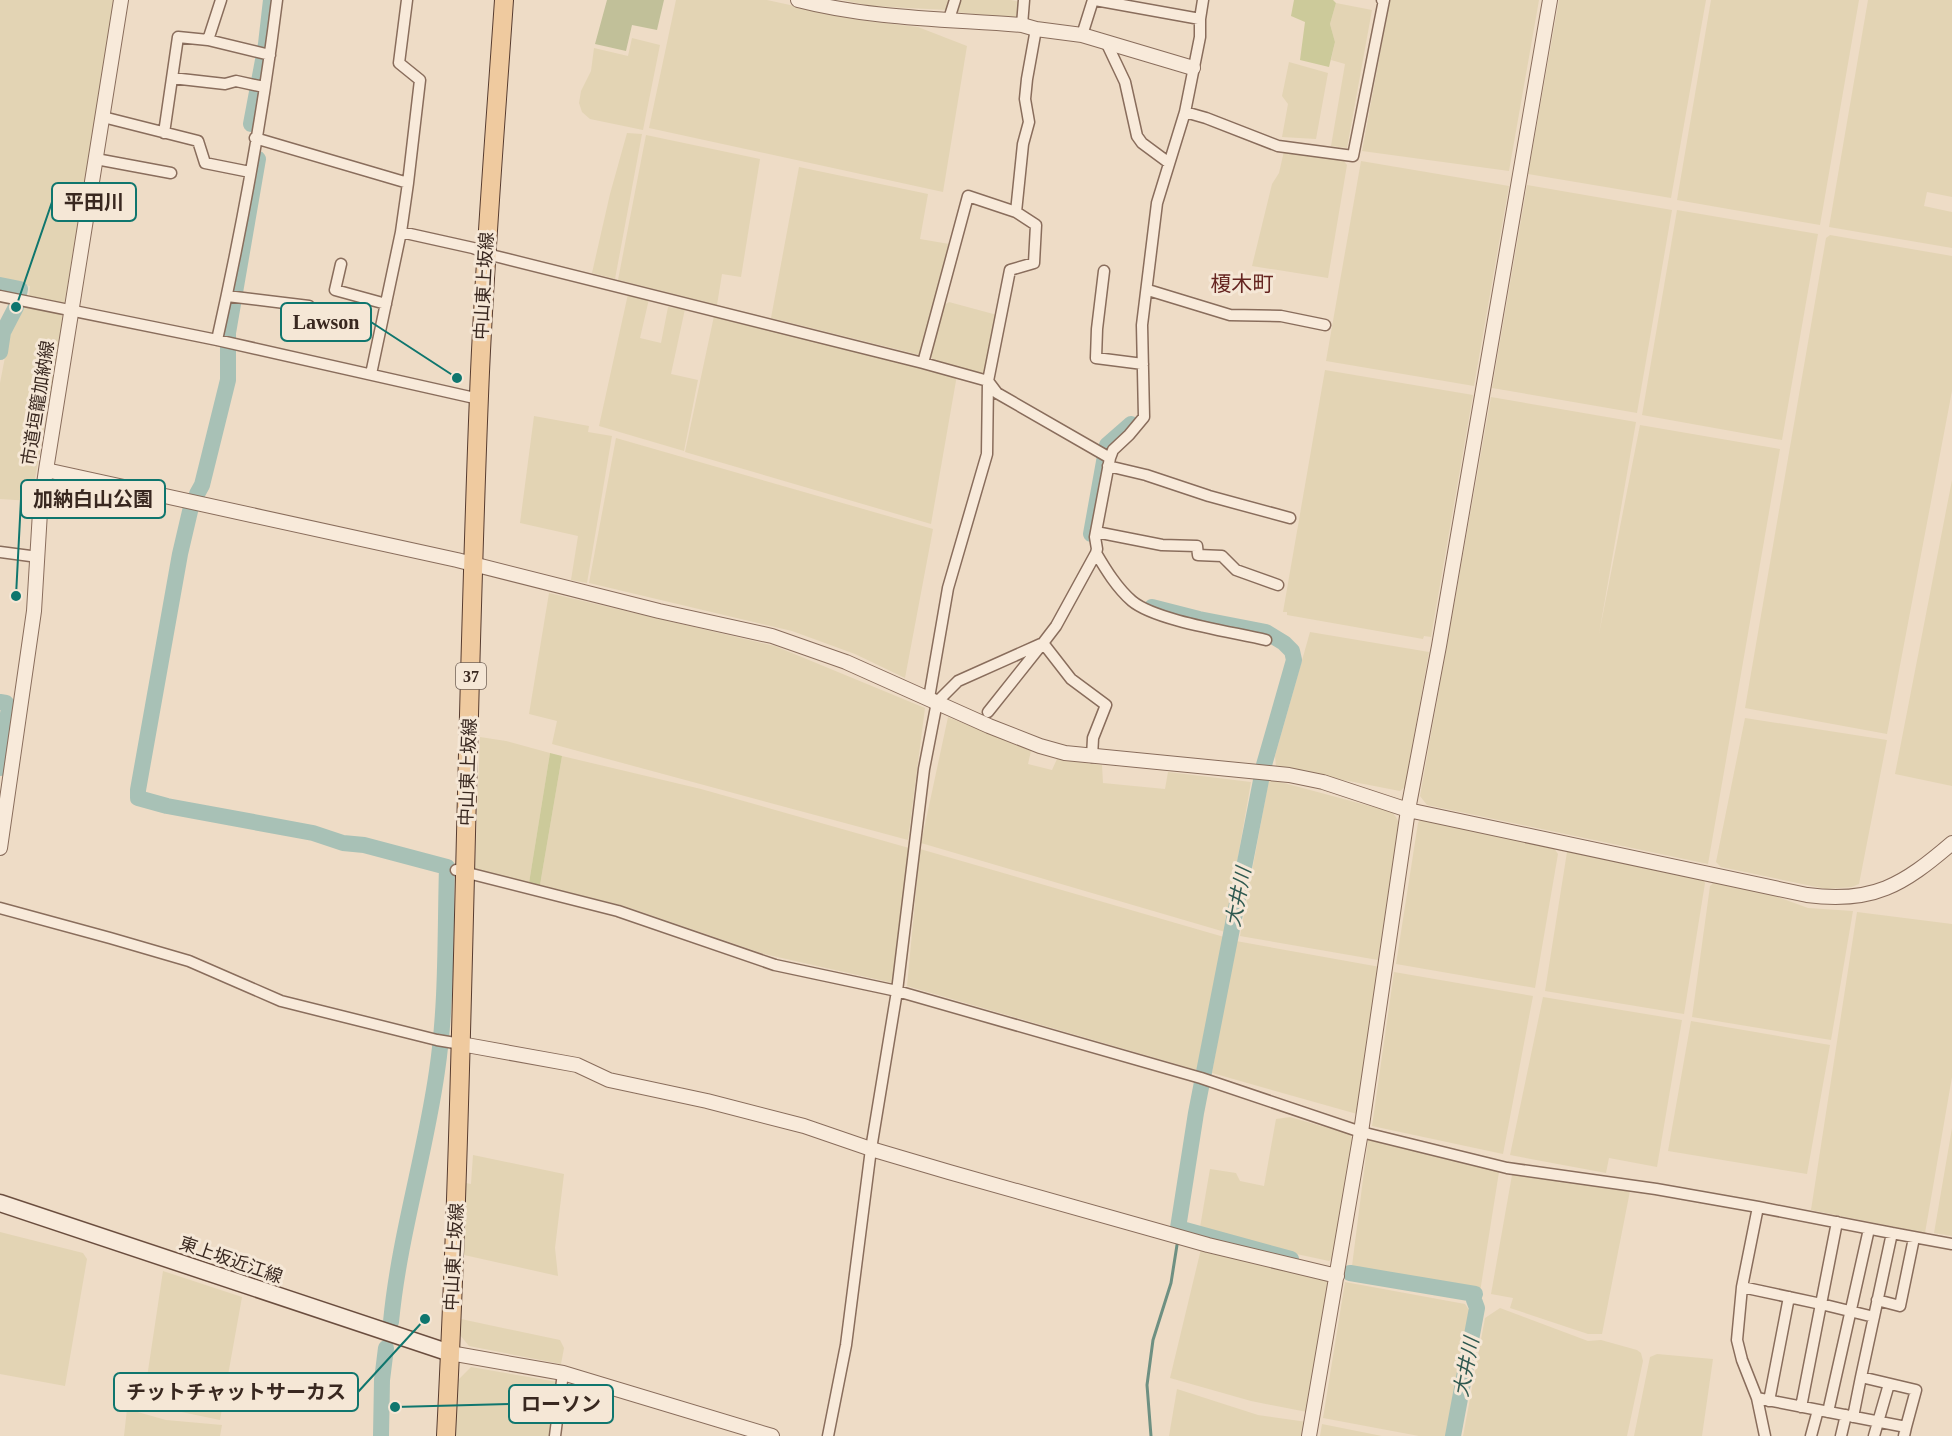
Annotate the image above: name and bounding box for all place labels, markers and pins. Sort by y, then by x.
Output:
callout: 平田川 [52,183,136,221]
callout: Lawson [281,303,371,341]
callout: 加納白山公園 [21,480,165,518]
callout: チットチャットサーカス [114,1373,358,1411]
callout: ローソン [509,1385,613,1423]

